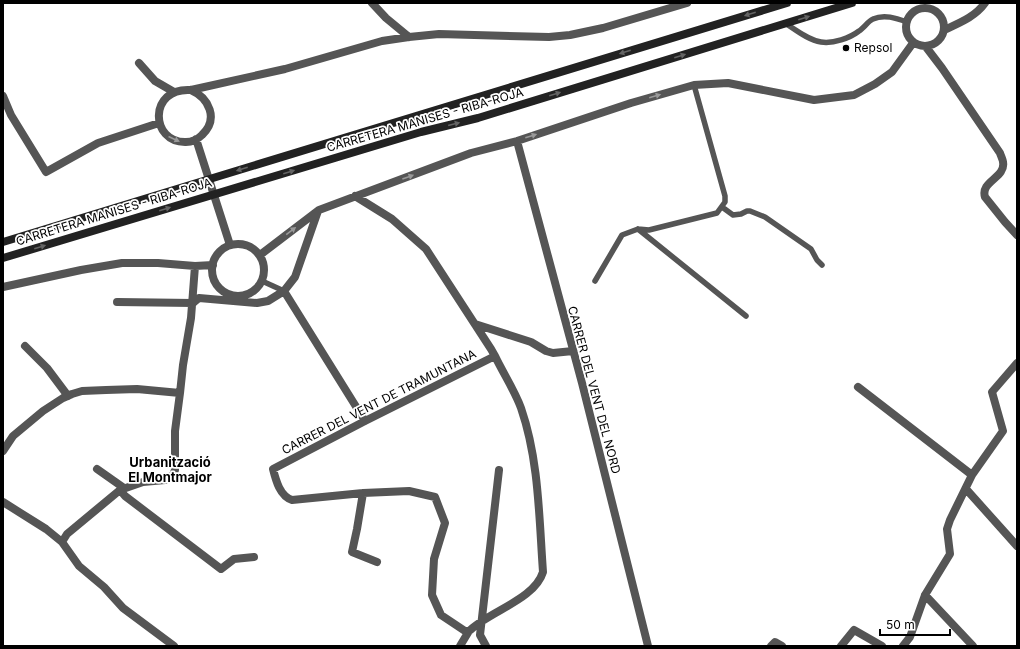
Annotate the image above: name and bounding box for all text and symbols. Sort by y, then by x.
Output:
one-way arrow [743,12,755,18]
one-way arrow [798,15,810,21]
place label: Repsol [854,40,892,55]
marker: Repsol [841,43,851,53]
one-way arrow [619,50,631,56]
one-way arrow [674,53,686,59]
street label: CARRETERA MANISES - RIBA-ROJA [325,84,525,155]
one-way arrow [550,91,562,97]
one-way arrow [649,93,661,99]
one-way arrow [449,121,461,127]
one-way arrow [525,133,537,139]
one-way arrow [169,136,180,142]
one-way arrow [236,166,248,172]
one-way arrow [284,169,296,175]
one-way arrow [402,174,414,180]
street label: CARRETERA MANISES - RIBA-ROJA [14,175,214,249]
one-way arrow [159,206,171,212]
one-way arrow [285,227,296,236]
one-way arrow [35,244,47,250]
street label: CARRER DEL VENT DEL NORD [565,304,624,475]
street label: CARRER DEL VENT DE TRAMUNTANA [279,346,479,457]
district label: Urbanització El Montmajor [128,454,213,485]
scale bar [880,611,950,637]
text: 50 m [886,617,915,632]

